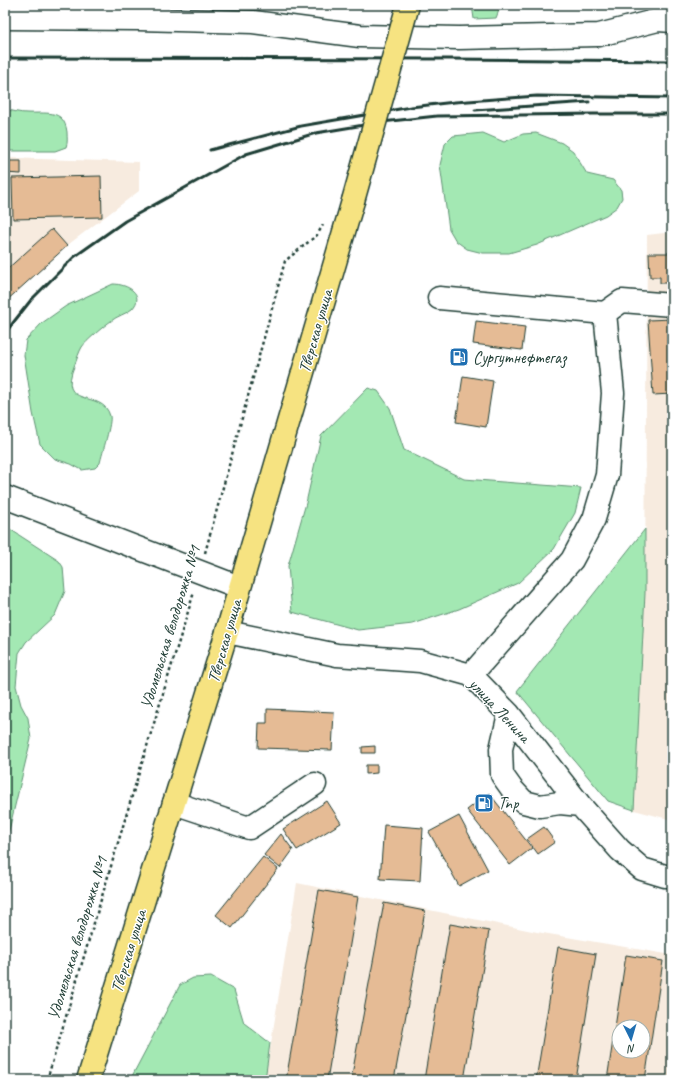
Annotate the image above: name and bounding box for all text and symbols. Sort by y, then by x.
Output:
street label: Тверская улица [294,285,338,375]
fuel station icon: Сургутнефтегаз [448,346,470,368]
place label: Сургутнефтегаз [473,347,568,369]
street label: Удомельская велодорожка №1 [136,542,206,711]
street label: Тверская улица [203,595,247,685]
street label: улица Ленина [464,673,536,749]
fuel station icon: Tnp [473,792,495,814]
place label: Tnp [498,793,520,814]
street label: Удомельская велодорожка №1 [43,853,113,1022]
street label: Тверская улица [106,905,152,995]
north arrow [611,1019,651,1059]
text: N [626,1042,636,1056]

